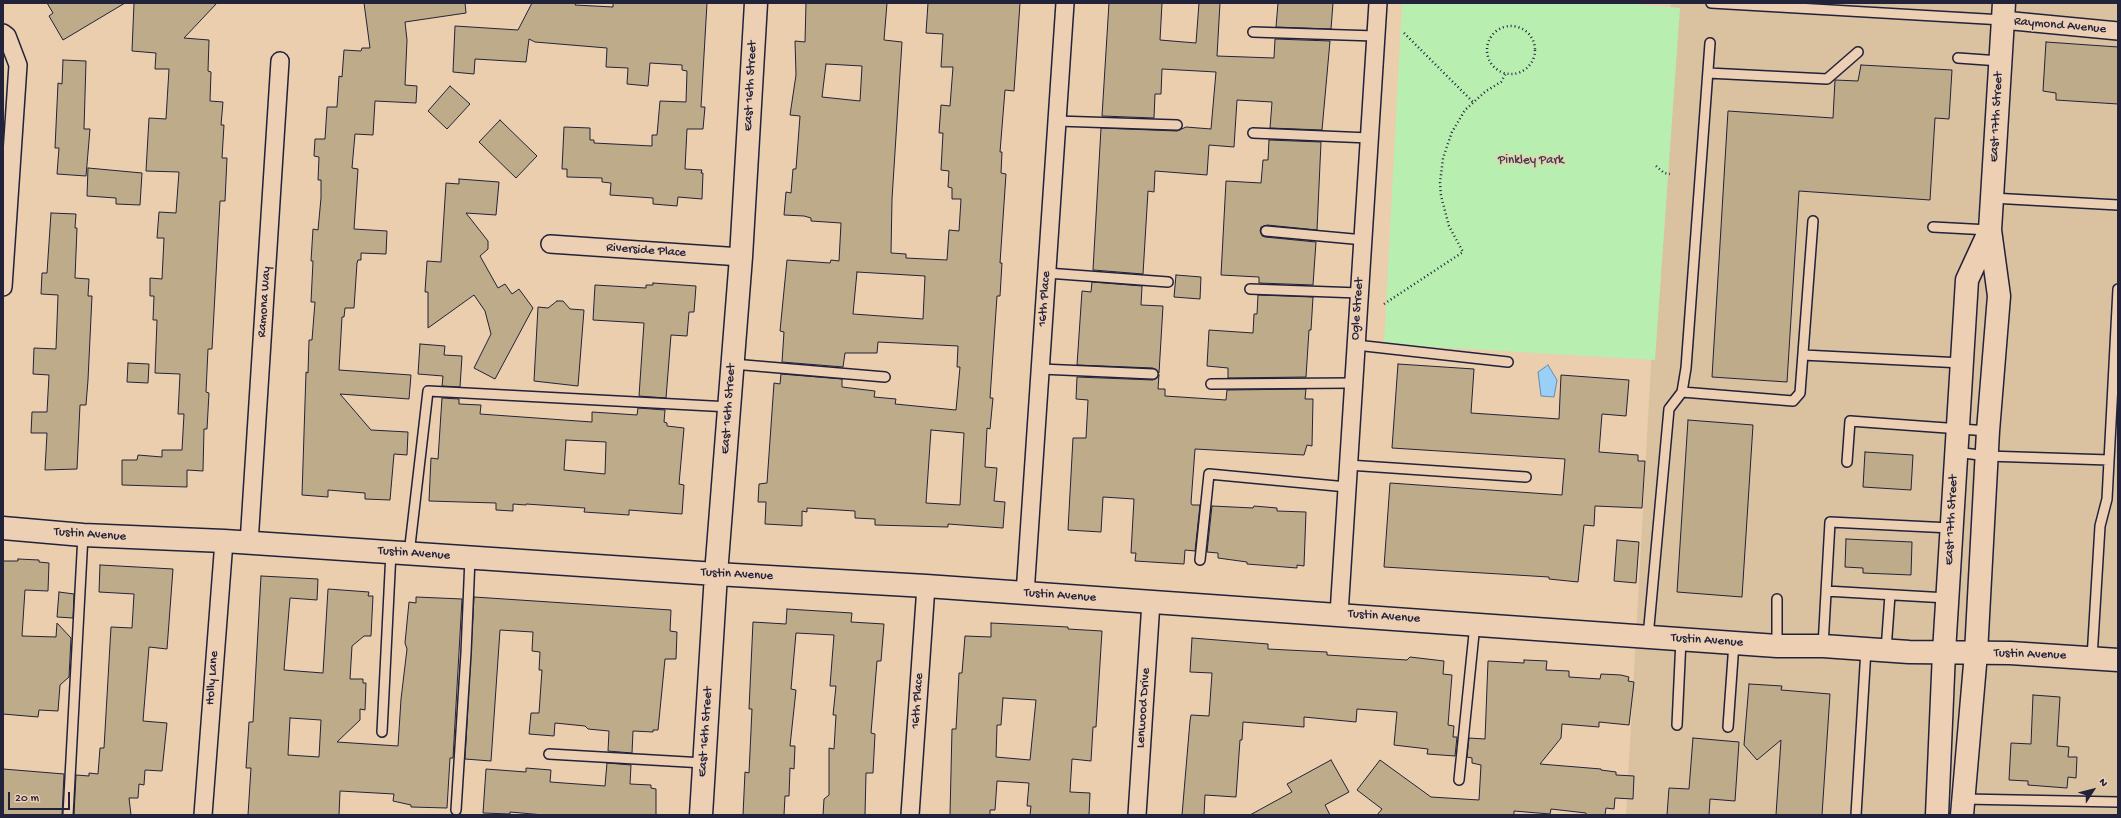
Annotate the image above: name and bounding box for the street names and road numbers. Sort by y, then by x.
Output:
street label: Raymond Avenue [2013,14,2107,38]
street label: East 16th Street [741,40,761,132]
street label: East 17th Street [1987,71,2007,163]
street label: Riverside Place [606,240,686,262]
street label: Ramona Way [255,266,275,338]
street label: 16th Place [1035,271,1055,327]
street label: Ogle Street [1348,277,1368,341]
street label: East 16th Street [718,363,740,455]
street label: East 17th Street [1942,474,1962,566]
street label: Tustin Avenue [53,525,127,545]
street label: Tustin Avenue [377,544,451,564]
street label: Tustin Avenue [700,565,774,585]
street label: Tustin Avenue [1023,586,1097,606]
street label: Tustin Avenue [1347,607,1421,627]
street label: Tustin Avenue [1670,631,1744,651]
street label: Tustin Avenue [1994,646,2066,664]
street label: Holly Lane [203,650,223,706]
street label: Lenwood Drive [1133,667,1155,749]
street label: 16th Place [908,673,928,729]
street label: East 16th Street [695,686,717,778]

